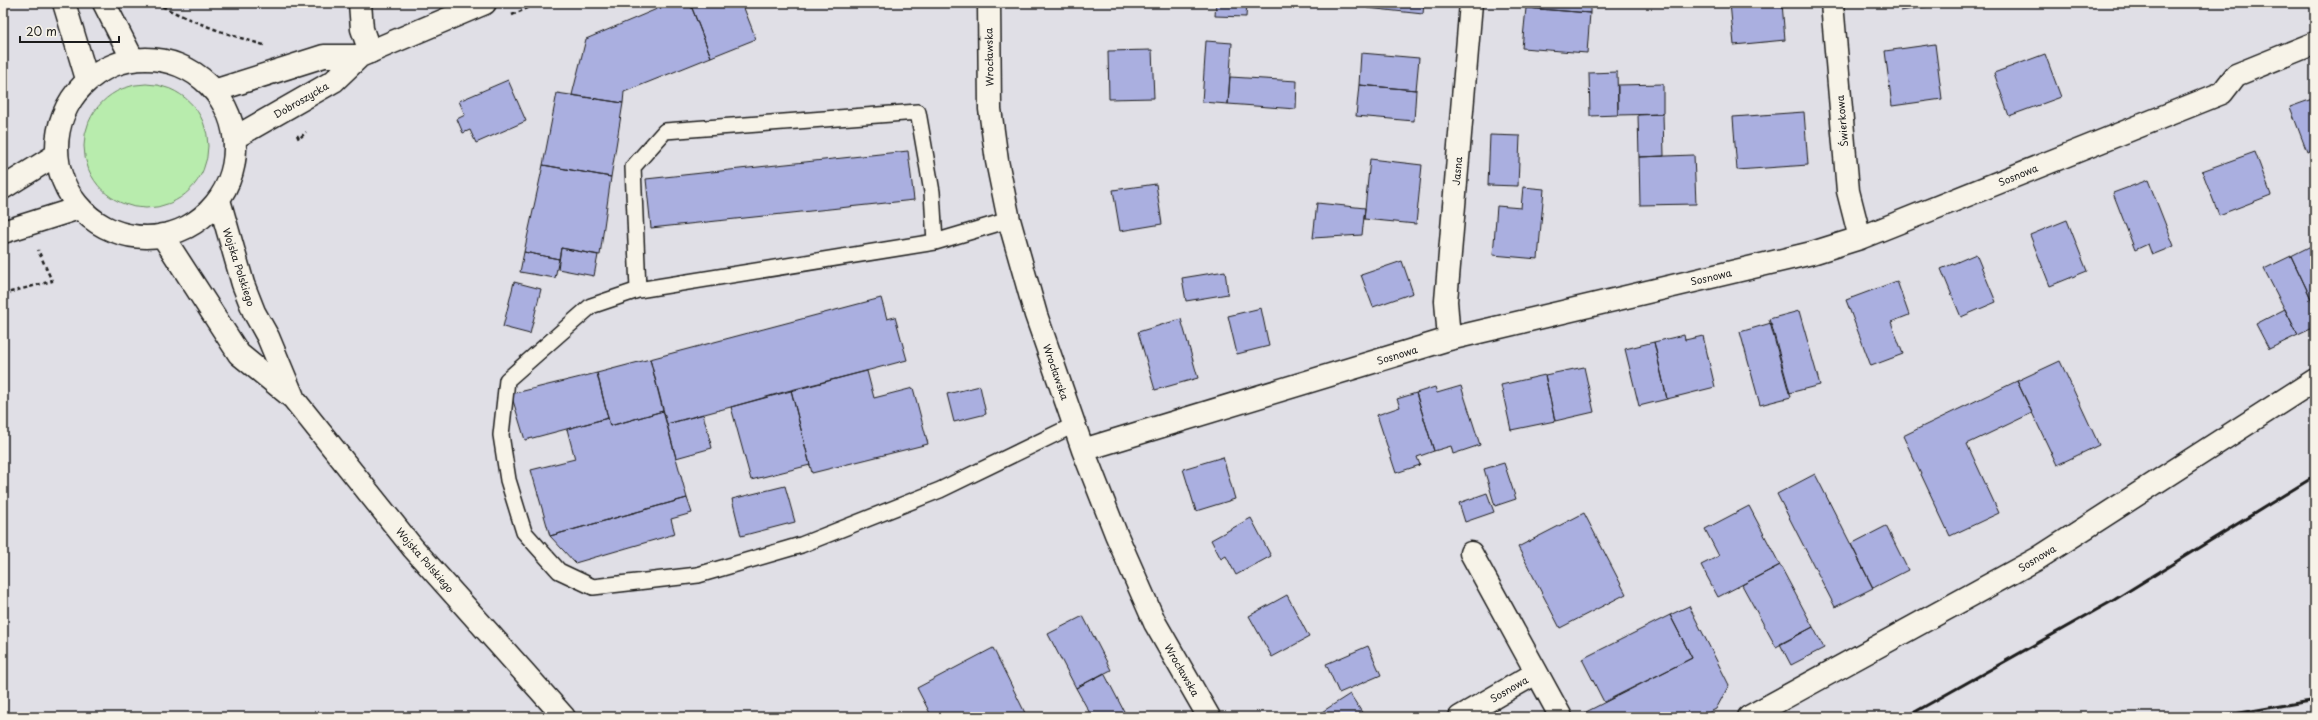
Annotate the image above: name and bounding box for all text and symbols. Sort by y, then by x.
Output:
scale bar [20,18,119,44]
text: 20 m [26,22,57,40]
street label: Wrocławska [980,27,997,86]
street label: Dobroszycka [270,77,332,122]
street label: Świerkowa [1832,94,1851,147]
street label: Jasna [1448,155,1465,186]
street label: Sosnowa [1996,159,2041,189]
street label: Wojska Polskiego [220,226,259,308]
street label: Sosnowa [1689,264,1734,289]
street label: Sosnowa [1375,341,1420,368]
street label: Wrocławska [1040,342,1073,403]
street label: Wojska Polskiego [393,524,458,596]
street label: Sosnowa [2015,540,2059,575]
street label: Wrocławska [1161,641,1204,700]
street label: Sosnowa [1487,671,1531,705]

